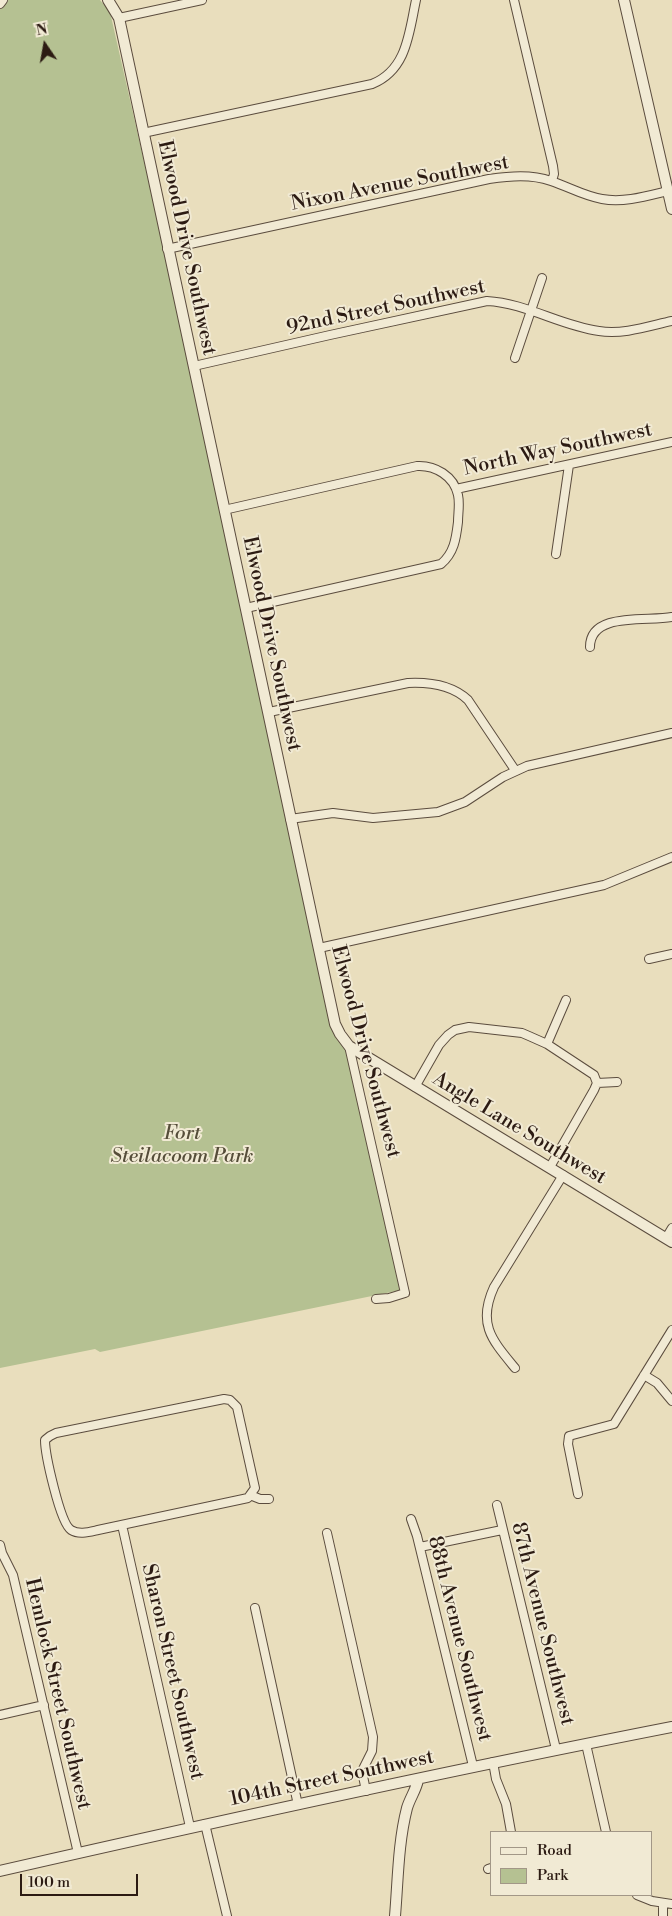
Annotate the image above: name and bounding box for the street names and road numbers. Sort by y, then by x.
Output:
street label: Elwood Drive Southwest [151,138,221,358]
street label: Nixon Avenue Southwest [289,151,511,217]
street label: 92nd Street Southwest [285,275,487,341]
street label: North Way Southwest [462,418,654,482]
street label: Elwood Drive Southwest [236,534,306,754]
street label: Elwood Drive Southwest [325,943,405,1161]
street label: Angle Lane Southwest [428,1068,610,1190]
street label: 87th Avenue Southwest [505,1520,579,1728]
street label: 88th Avenue Southwest [422,1534,496,1744]
street label: Sharon Street Southwest [135,1562,209,1782]
street label: Hemlock Street Southwest [19,1576,95,1812]
street label: 104th Street Southwest [228,1746,436,1812]

